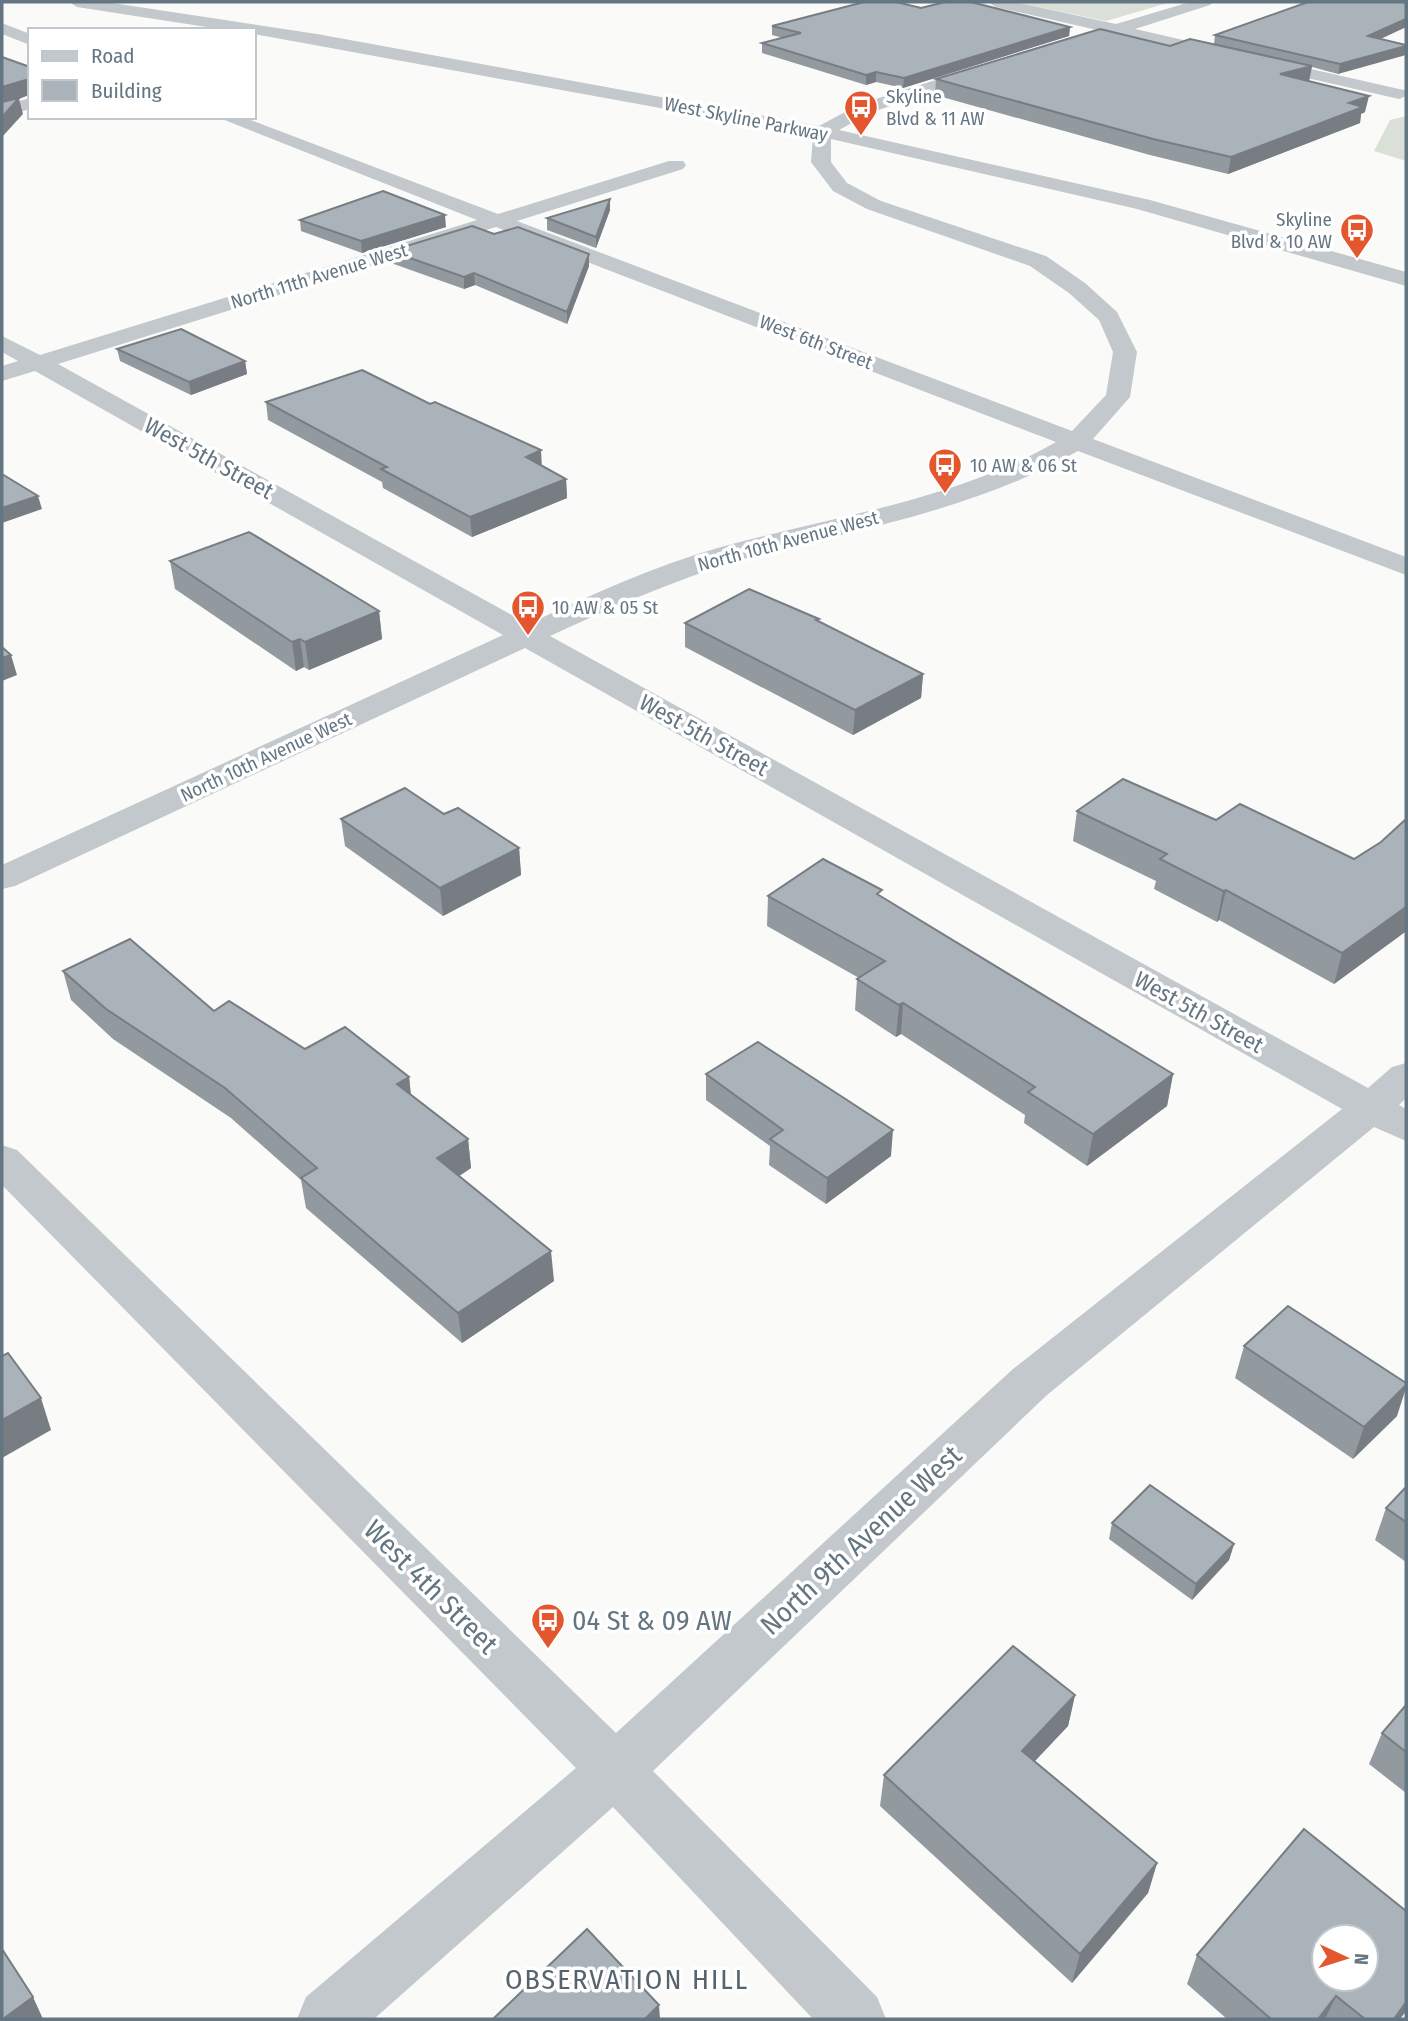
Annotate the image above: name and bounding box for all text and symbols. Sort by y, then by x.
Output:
legend [28,28,256,119]
text: Road [91,43,135,69]
text: Building [91,78,162,104]
place label: Skyline Blvd & 11 AW [886,85,985,130]
bus stop icon: Skyline Blvd & 11 AW [842,88,880,137]
street label: West Skyline Parkway [662,92,830,146]
place label: Skyline Blvd & 10 AW [1231,208,1332,253]
bus stop icon: Skyline Blvd & 10 AW [1338,211,1376,260]
street label: North 11th Avenue West [228,238,411,314]
street label: West 6th Street [756,310,876,374]
street label: West 5th Street [140,411,279,505]
bus stop icon: 10 AW & 06 St [926,446,964,495]
place label: 10 AW & 06 St [970,454,1078,477]
street label: North 10th Avenue West [695,506,882,576]
bus stop icon: 10 AW & 05 St [509,588,547,637]
place label: 10 AW & 05 St [552,596,659,619]
street label: West 5th Street [635,688,774,782]
street label: North 10th Avenue West [177,707,356,807]
street label: West 5th Street [1130,965,1269,1059]
street label: North 9th Avenue West [754,1438,969,1642]
street label: West 4th Street [357,1513,505,1661]
bus stop icon: 04 St & 09 AW [529,1601,567,1650]
place label: 04 St & 09 AW [572,1604,732,1637]
north arrow [1310,1923,1380,1993]
text: N [1350,1953,1373,1966]
district label: OBSERVATION HILL [505,1963,749,1996]

